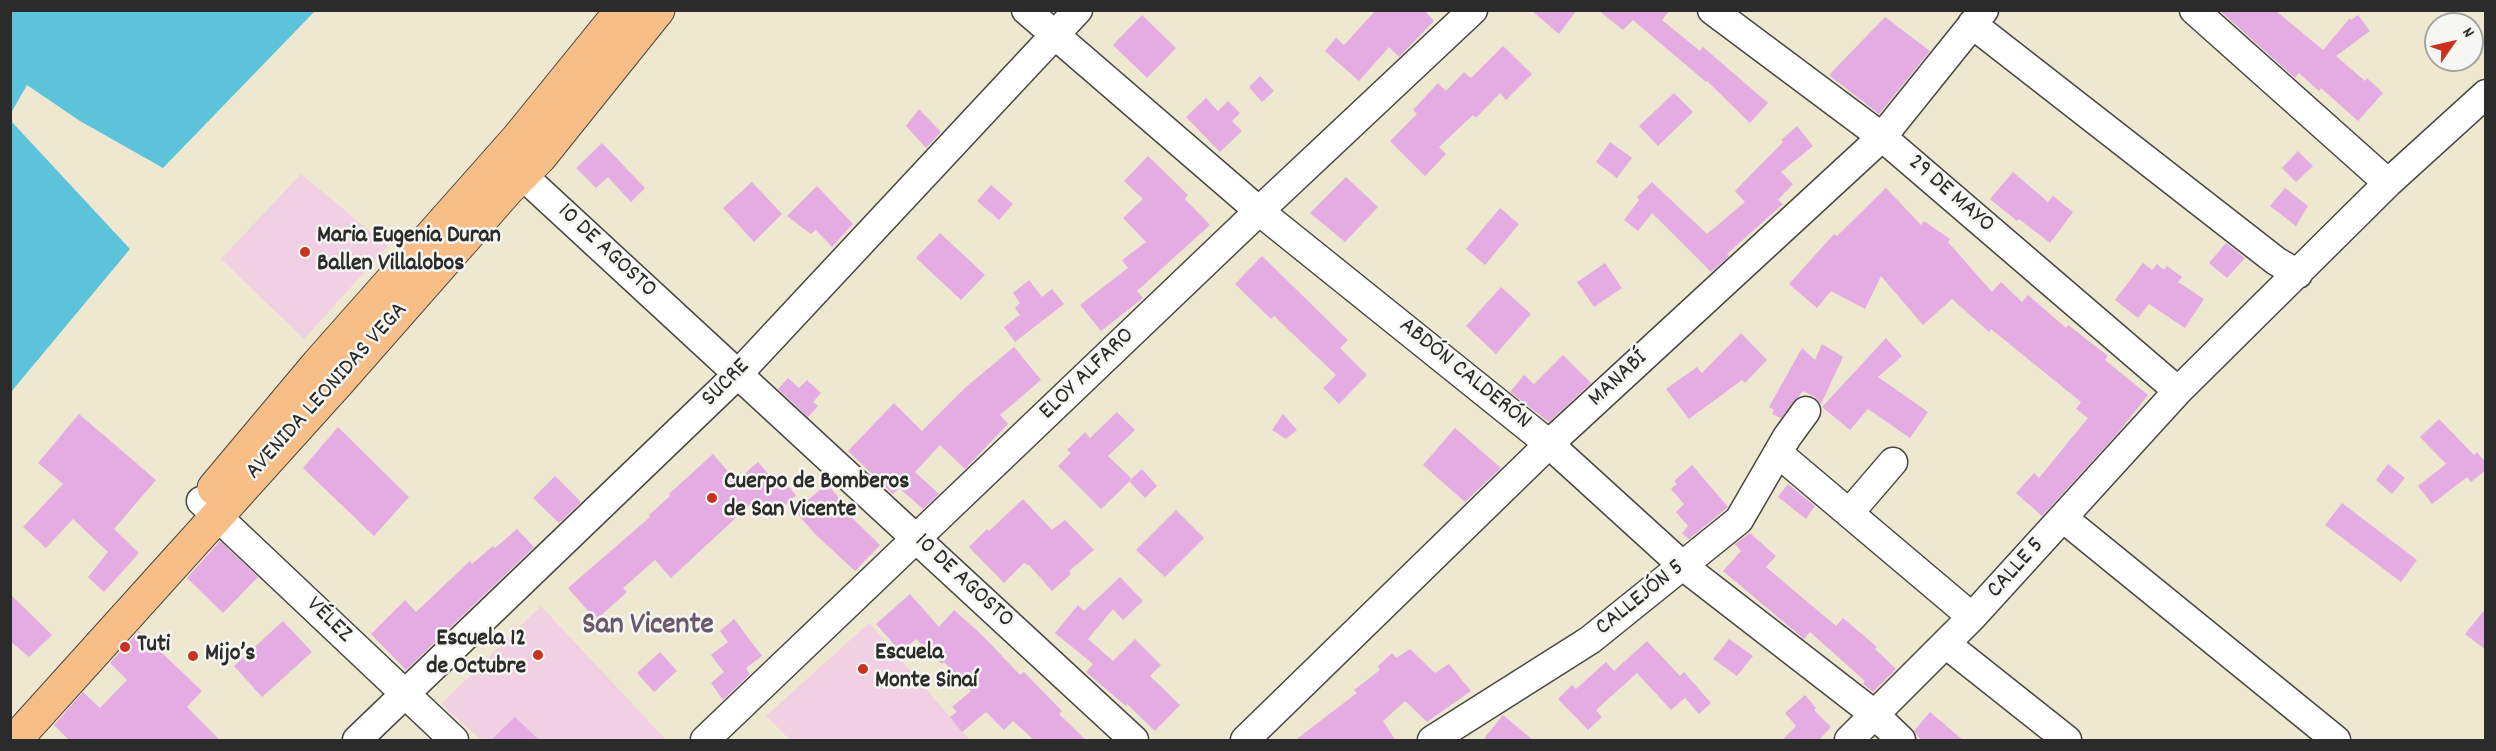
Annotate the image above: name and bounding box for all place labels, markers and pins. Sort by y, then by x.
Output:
place label: Maria Eugenia Duran Ballen Villalobos [317,224,501,280]
marker: Maria Eugenia Duran Ballen Villalobos [298,245,312,259]
place label: Cuerpo de Bomberos de San Vicente [724,470,909,526]
marker: Cuerpo de Bomberos de San Vicente [705,491,719,505]
place label: Escuela 12 de Octubre [426,627,526,683]
place label: Tuti [137,633,170,661]
marker: Tuti [118,640,132,654]
place label: Escuela Monte Sinaí [875,641,977,697]
place label: Mijo’s [205,642,255,670]
marker: Escuela 12 de Octubre [531,648,545,662]
marker: Mijo’s [186,649,200,663]
marker: Escuela Monte Sinaí [856,662,870,676]

